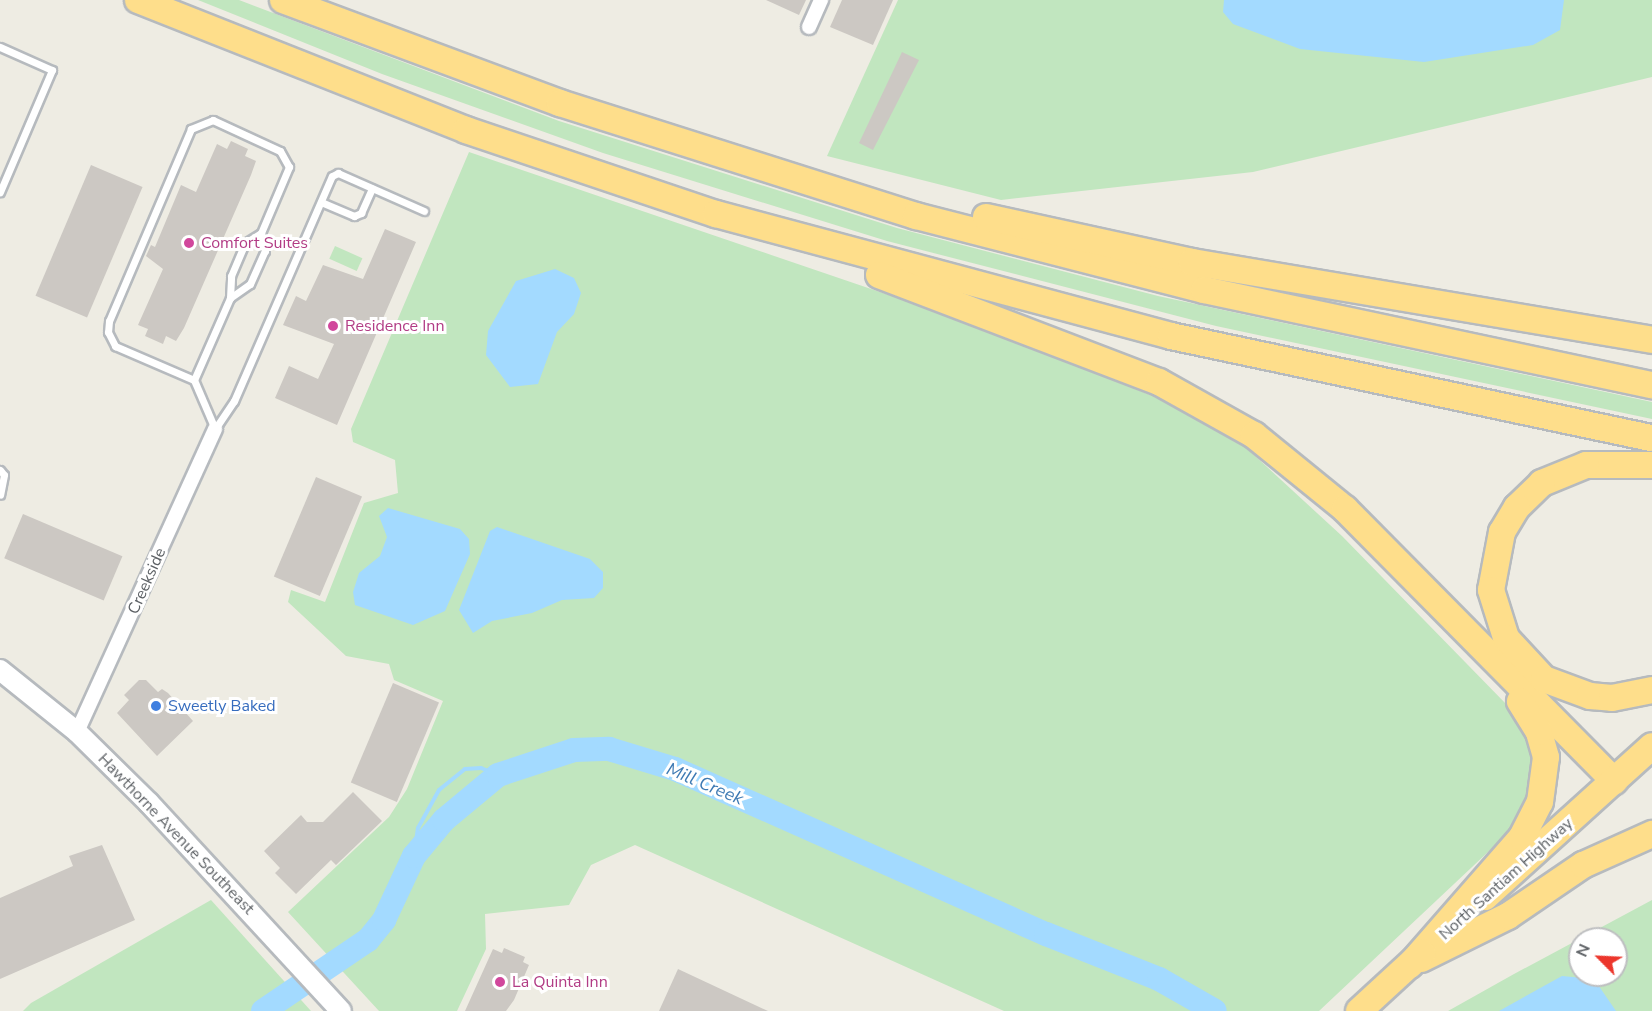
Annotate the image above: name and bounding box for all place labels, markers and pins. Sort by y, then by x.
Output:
place label: Comfort Suites [201,233,308,253]
marker: Comfort Suites [182,236,196,250]
place label: Residence Inn [345,316,445,336]
marker: Residence Inn [326,319,340,333]
place label: Sweetly Baked [168,696,276,716]
marker: Sweetly Baked [149,699,163,713]
place label: La Quinta Inn [512,972,608,992]
marker: La Quinta Inn [493,975,507,989]

